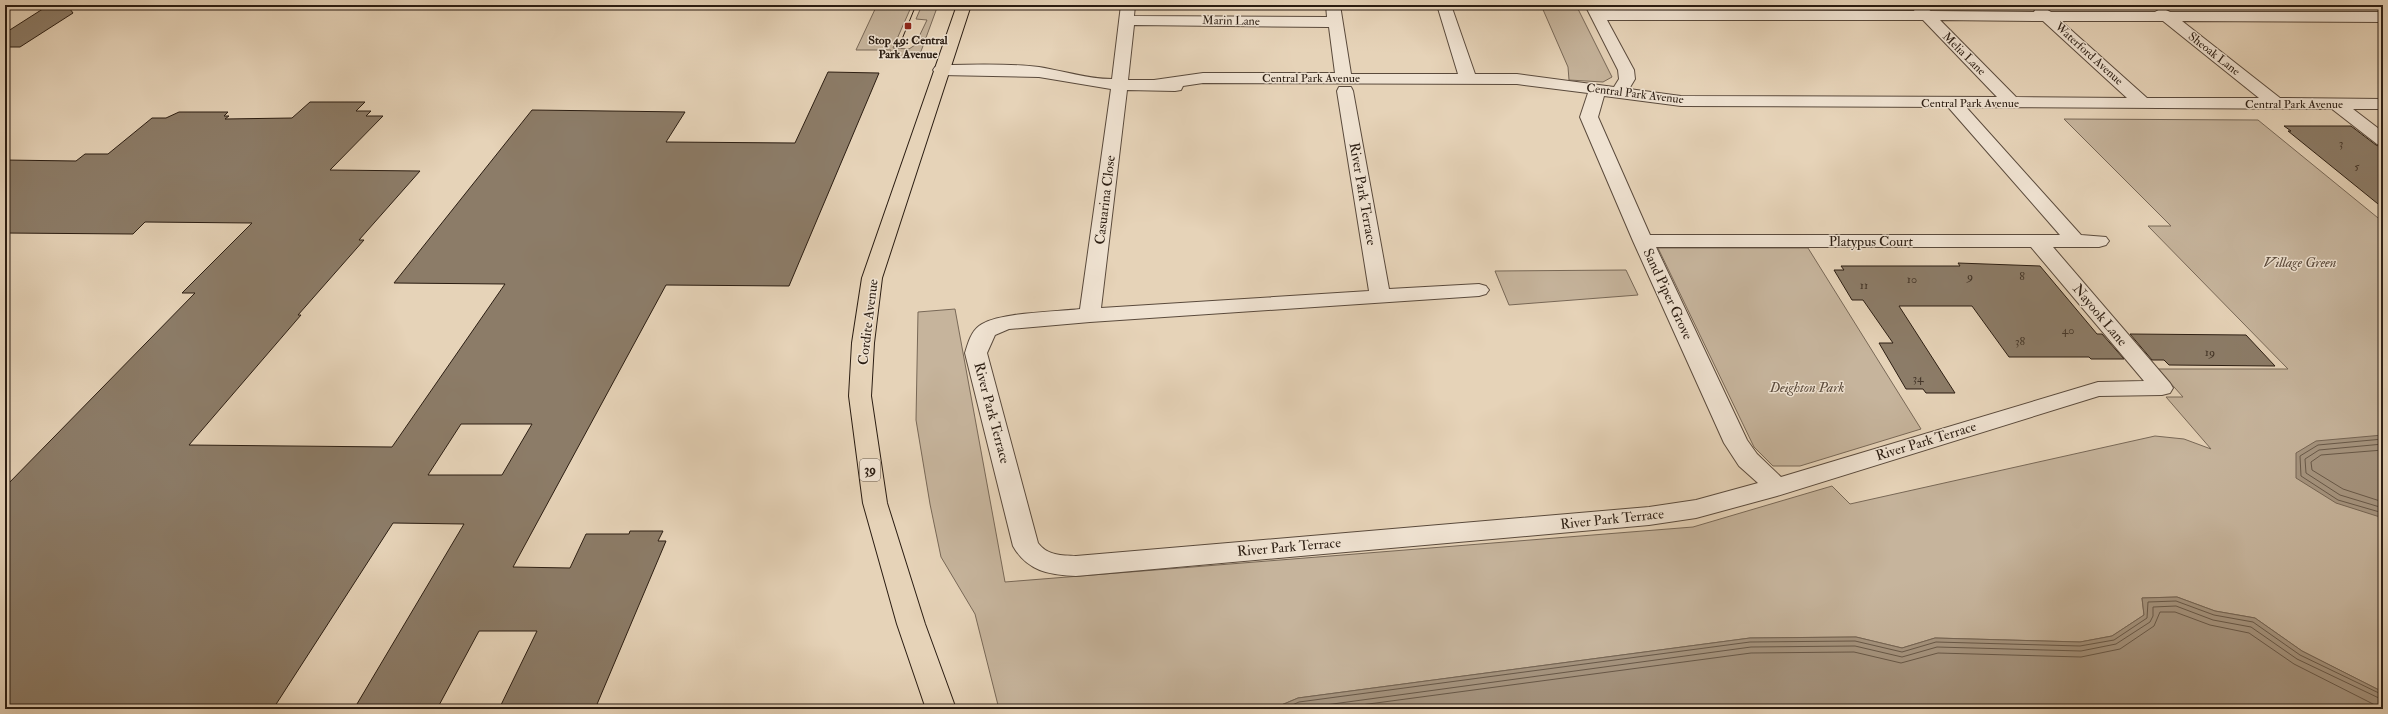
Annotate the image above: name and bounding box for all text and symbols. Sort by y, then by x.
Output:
street label: Marin Lane [1202,13,1260,29]
street label: Waterford Avenue [2051,19,2126,89]
marker: Stop 49: Central Park Avenue [903,21,913,31]
street label: Melia Lane [1939,29,1989,79]
street label: Sheoak Lane [2185,29,2243,79]
place label: Stop 49: Central Park Avenue [868,33,949,62]
street label: Central Park Avenue [1262,71,1360,86]
street label: Central Park Avenue [1585,81,1685,107]
street label: Central Park Avenue [1921,96,2019,111]
street label: Central Park Avenue [2245,97,2343,112]
house number: 3 [2339,136,2343,151]
street label: River Park Terrace [1346,141,1380,247]
street label: Casuarina Close [1091,154,1119,246]
house number: 5 [2354,159,2360,174]
street label: Platypus Court [1829,233,1914,251]
street label: Sand Piper Grove [1639,246,1697,343]
park label: Village Green [2264,254,2337,271]
house number: 9 [1966,269,1973,284]
house number: 8 [2019,269,2025,284]
house number: 10 [1907,272,1917,287]
street label: Cordite Avenue [854,278,882,366]
house number: 11 [1860,278,1868,293]
street label: Nayook Lane [2068,280,2131,350]
house number: 40 [2062,323,2074,338]
house number: 38 [2015,334,2025,349]
house number: 19 [2205,345,2215,360]
street label: River Park Terrace [970,360,1014,466]
house number: 34 [1912,371,1924,386]
park label: Deighton Park [1769,379,1844,396]
street label: River Park Terrace [1874,418,1978,464]
road number: 39 [860,459,880,481]
street label: River Park Terrace [1559,505,1665,533]
street label: River Park Terrace [1236,534,1342,560]

